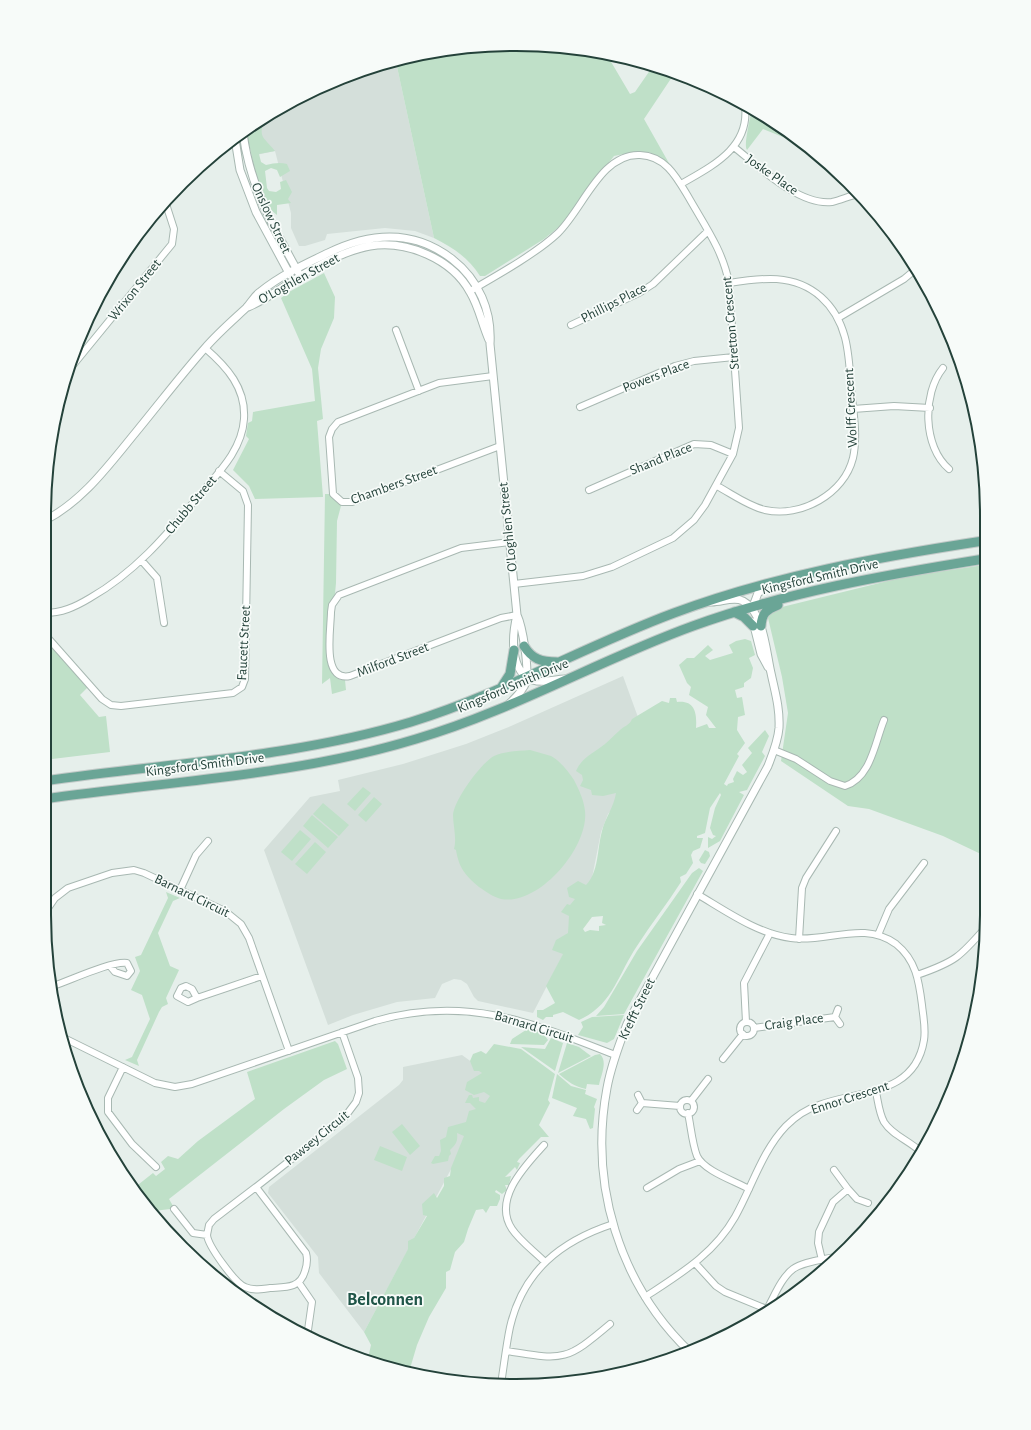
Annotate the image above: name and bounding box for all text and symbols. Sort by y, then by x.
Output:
street label: Joske Place [743,152,801,198]
street label: Onslow Street [249,181,294,256]
street label: O'Loghlen Street [256,251,342,307]
street label: Wrixon Street [106,256,164,323]
street label: Stretton Crescent [720,275,742,370]
street label: Phillips Place [579,280,649,326]
street label: Powers Place [621,357,691,395]
street label: Wolff Crescent [842,367,860,448]
street label: Shand Place [628,440,694,478]
street label: Chambers Street [349,463,440,507]
street label: Chubb Street [163,473,220,537]
street label: O'Loghlen Street [496,481,520,573]
street label: Kingsford Smith Drive [760,557,880,597]
street label: Faucett Street [235,605,253,681]
street label: Milford Street [355,640,431,680]
street label: Kingsford Smith Drive [455,656,571,716]
street label: Kingsford Smith Drive [145,751,265,779]
street label: Barnard Circuit [152,872,232,920]
street label: Krefft Street [616,975,658,1042]
street label: Barnard Circuit [493,1008,576,1046]
street label: Craig Place [764,1011,824,1033]
street label: Ennor Crescent [809,1079,891,1117]
street label: Pawsey Circuit [282,1108,352,1168]
district label: Belconnen [347,1291,423,1309]

